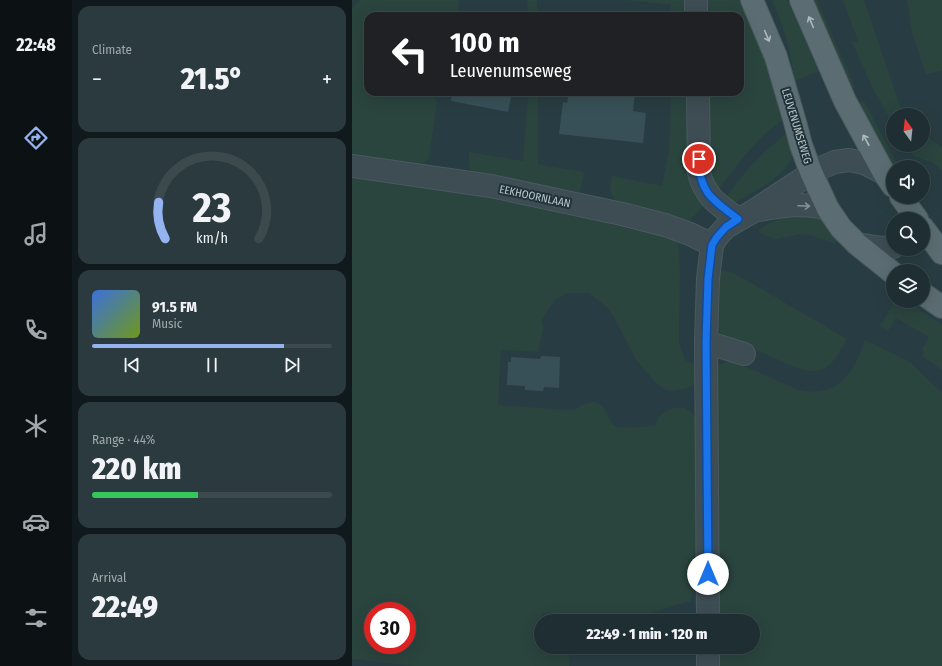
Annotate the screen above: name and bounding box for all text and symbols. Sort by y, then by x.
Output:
one-way arrow [807,17,814,29]
text: 100 m [450,26,520,59]
icon: left [384,28,436,80]
one-way arrow [764,30,771,42]
text: 22:48 [16,34,56,56]
text: Climate [92,42,132,57]
text: Leuvenumseweg [450,60,571,82]
text: 21.5° [181,61,243,97]
text: − [92,66,102,93]
text: + [322,66,332,93]
street label: LEUVENUMSEWEG [779,87,814,165]
north arrow [886,108,930,152]
map controls [886,108,930,308]
icon: directions [22,124,50,152]
one-way arrow [862,134,869,146]
pin [682,142,716,176]
icon: arrive [688,148,710,170]
button: sound [886,160,930,204]
text: 23 [192,183,231,233]
street label: EEKHOORNLAAN [498,183,572,210]
one-way arrow [797,202,810,210]
button: search [886,212,930,256]
icon: music [22,220,50,248]
text: km/h [196,230,228,247]
button: layers [886,264,930,308]
text: 91.5 FM [152,298,197,316]
icon: phone [22,316,50,344]
text: Music [152,316,182,331]
icon: previous [121,354,143,376]
icon: pause [201,354,223,376]
icon: next [281,354,303,376]
icon: climate [22,412,50,440]
text: Range · 44% [92,432,155,447]
text: 220 km [92,451,181,487]
icon: car [22,508,50,536]
position arrow [687,553,729,595]
text: Arrival [92,570,126,585]
text: 22:49 [92,589,158,625]
speed limit sign: 30 [364,602,416,654]
icon: filters [22,604,50,632]
text: 22:49 · 1 min · 120 m [587,625,707,643]

